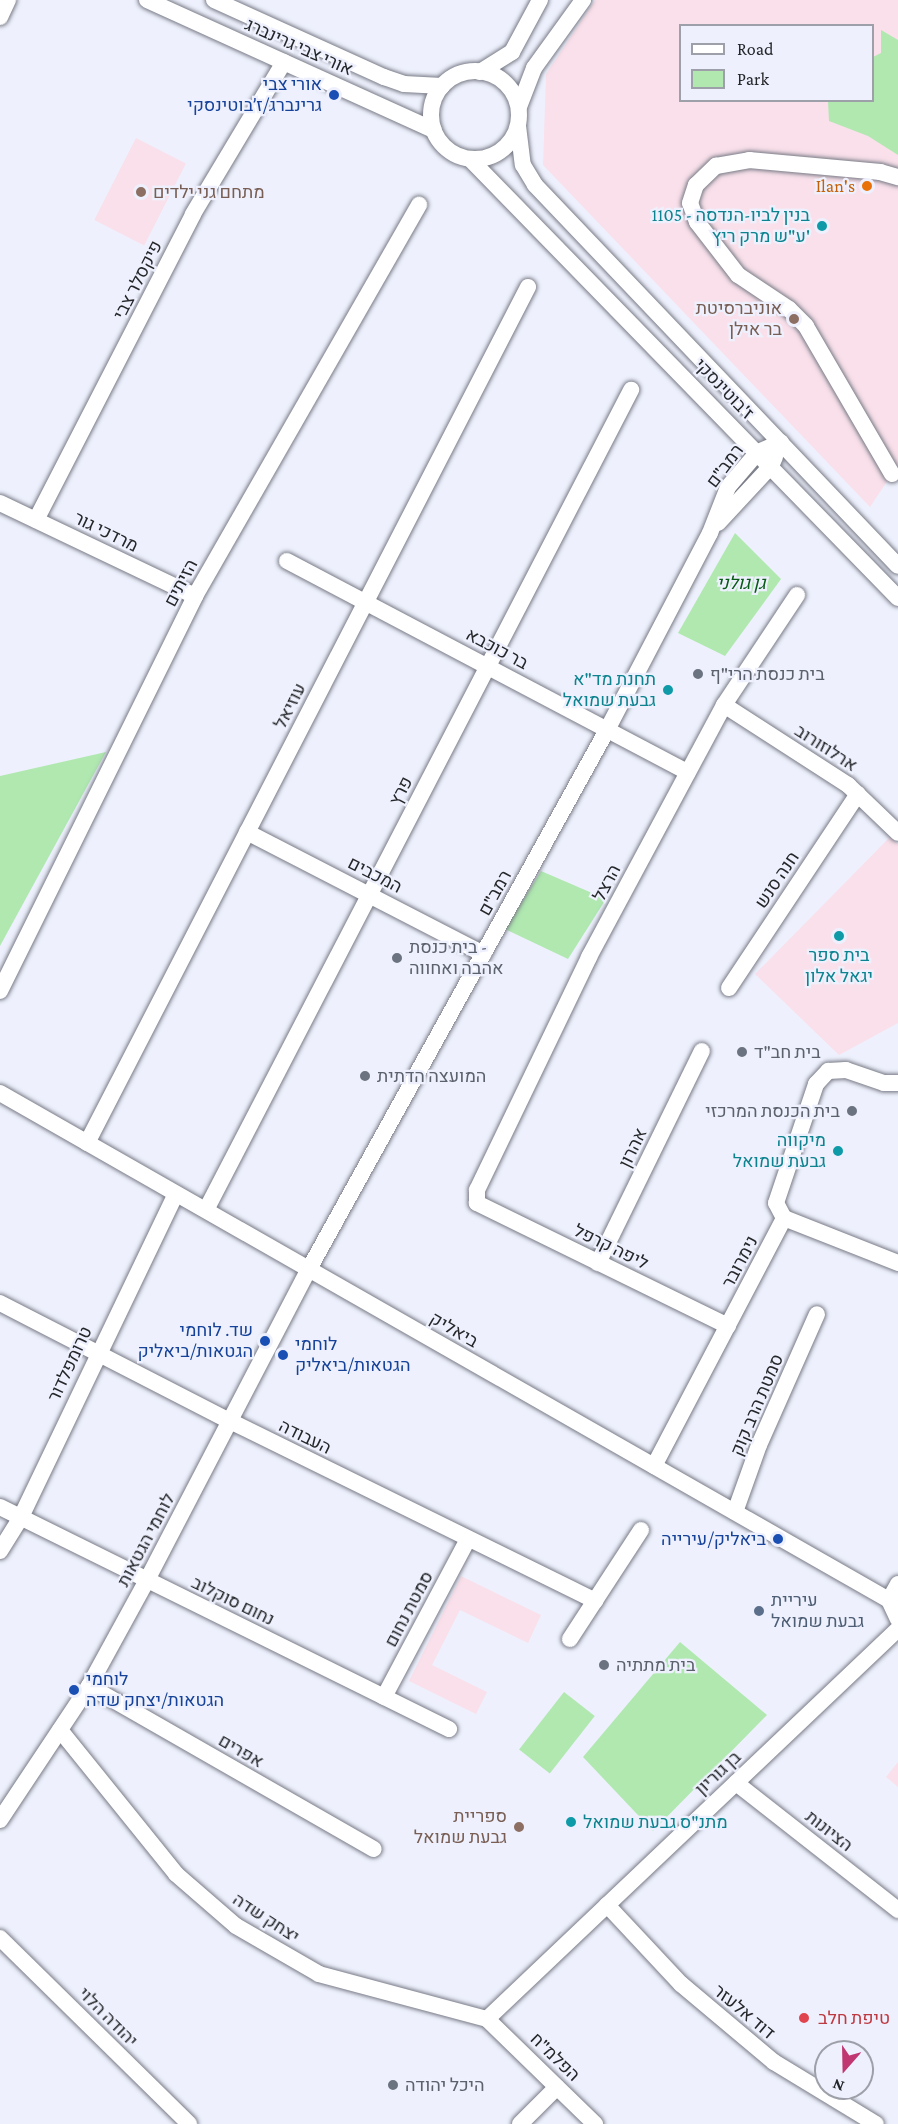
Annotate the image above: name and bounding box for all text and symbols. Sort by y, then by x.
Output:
street label: אורי צבי גרינברג [242,14,356,80]
legend [679,24,874,102]
text: Road [737,39,774,59]
text: Park [737,69,769,89]
place label: אורי צבי גרינברג/ז׳בוטינסקי [187,74,322,116]
marker: אורי צבי גרינברג/ז׳בוטינסקי [327,88,341,102]
place label: Ilan's [816,175,855,197]
marker: Ilan's [860,179,874,193]
place label: מתחם גני ילדים [153,181,265,203]
marker: מתחם גני ילדים [134,185,148,199]
place label: 1105 - בנין לביו-הנדסה ע"ש מרק ריץ' [652,205,810,248]
marker: 1105 - בנין לביו-הנדסה ע"ש מרק ריץ' [815,219,829,233]
street label: פיקסלר צבי [109,237,167,323]
place label: אוניברסיטת בר אילן [696,298,782,340]
marker: אוניברסיטת בר אילן [787,312,801,326]
street label: ז'בוטינסקי [690,354,758,424]
street label: רמב"ם [702,440,748,492]
street label: מרדכי גור [70,507,142,557]
street label: הזיתים [160,556,202,610]
park label: גן גולני [717,572,765,594]
street label: בר כוכבא [462,624,532,674]
place label: בית כנסת הרי"ף [710,663,825,685]
marker: בית כנסת הרי"ף [691,667,705,681]
place label: תחנת מד"א גבעת שמואל [563,669,656,712]
street label: עוזיאל [269,680,311,732]
marker: תחנת מד"א גבעת שמואל [661,683,675,697]
street label: ארלוזורוב [791,720,861,776]
street label: פרץ [385,773,417,809]
street label: חנה סנש [750,848,804,912]
street label: המכבים [344,852,406,898]
street label: הרצל [588,861,626,905]
street label: רמב"ם [474,867,516,919]
marker: בית ספר יגאל אלון [832,929,846,943]
place label: בית כנסת - אהבה ואחווה [409,937,504,980]
place label: בית ספר יגאל אלון [805,945,873,988]
marker: בית כנסת - אהבה ואחווה [390,951,404,965]
place label: בית חב"ד [754,1041,821,1063]
marker: בית חב"ד [735,1045,749,1059]
place label: המועצה הדתית [377,1065,486,1087]
marker: המועצה הדתית [358,1069,372,1083]
place label: בית הכנסת המרכזי [705,1100,840,1122]
marker: בית הכנסת המרכזי [845,1104,859,1118]
street label: אהרון [614,1125,652,1171]
place label: מיקווה גבעת שמואל [733,1130,826,1172]
marker: מיקווה גבעת שמואל [831,1144,845,1158]
street label: ליפה קרפל [570,1220,652,1274]
street label: נימרובר [717,1232,763,1292]
street label: ביאליק [426,1308,482,1352]
place label: שד. לוחמי הגטאות/ביאליק [137,1320,253,1362]
street label: טרומפלדור [43,1323,97,1405]
marker: שד. לוחמי הגטאות/ביאליק [258,1334,272,1348]
place label: לוחמי הגטאות/ביאליק [295,1334,411,1376]
marker: לוחמי הגטאות/ביאליק [276,1348,290,1362]
street label: סמטת הרב קוק [726,1351,788,1459]
street label: העבודה [275,1415,335,1459]
street label: לוחמי הגטאות [112,1490,180,1590]
place label: ביאליק/עירייה [661,1528,766,1550]
marker: ביאליק/עירייה [771,1532,785,1546]
street label: סמטת נחום [380,1567,438,1651]
street label: נחום סוקלוב [188,1572,278,1630]
place label: עיריית גבעת שמואל [771,1590,864,1632]
marker: עיריית גבעת שמואל [752,1604,766,1618]
place label: בית מתתיה [616,1654,695,1676]
marker: בית מתתיה [597,1658,611,1672]
place label: לוחמי הגטאות/יצחק שדה [86,1669,224,1712]
marker: לוחמי הגטאות/יצחק שדה [67,1683,81,1697]
street label: אפרים [215,1730,267,1772]
street label: בן גוריון [691,1746,745,1800]
place label: ספריית גבעת שמואל [414,1806,507,1848]
street label: הציונות [801,1806,857,1856]
place label: מתנ"ס גבעת שמואל [583,1811,728,1833]
marker: מתנ"ס גבעת שמואל [564,1815,578,1829]
marker: ספריית גבעת שמואל [512,1820,526,1834]
street label: יצחק שדה [229,1889,303,1947]
street label: דוד אלעזר [709,1980,779,2044]
street label: יהודה הלוי [74,1983,142,2051]
place label: טיפת חלב [818,2007,890,2029]
marker: טיפת חלב [795,2009,813,2027]
street label: הפלמ"ח [526,2028,584,2086]
north arrow [814,2040,874,2100]
place label: היכל יהודה [405,2074,485,2096]
text: N [830,2076,846,2095]
marker: היכל יהודה [386,2078,400,2092]

